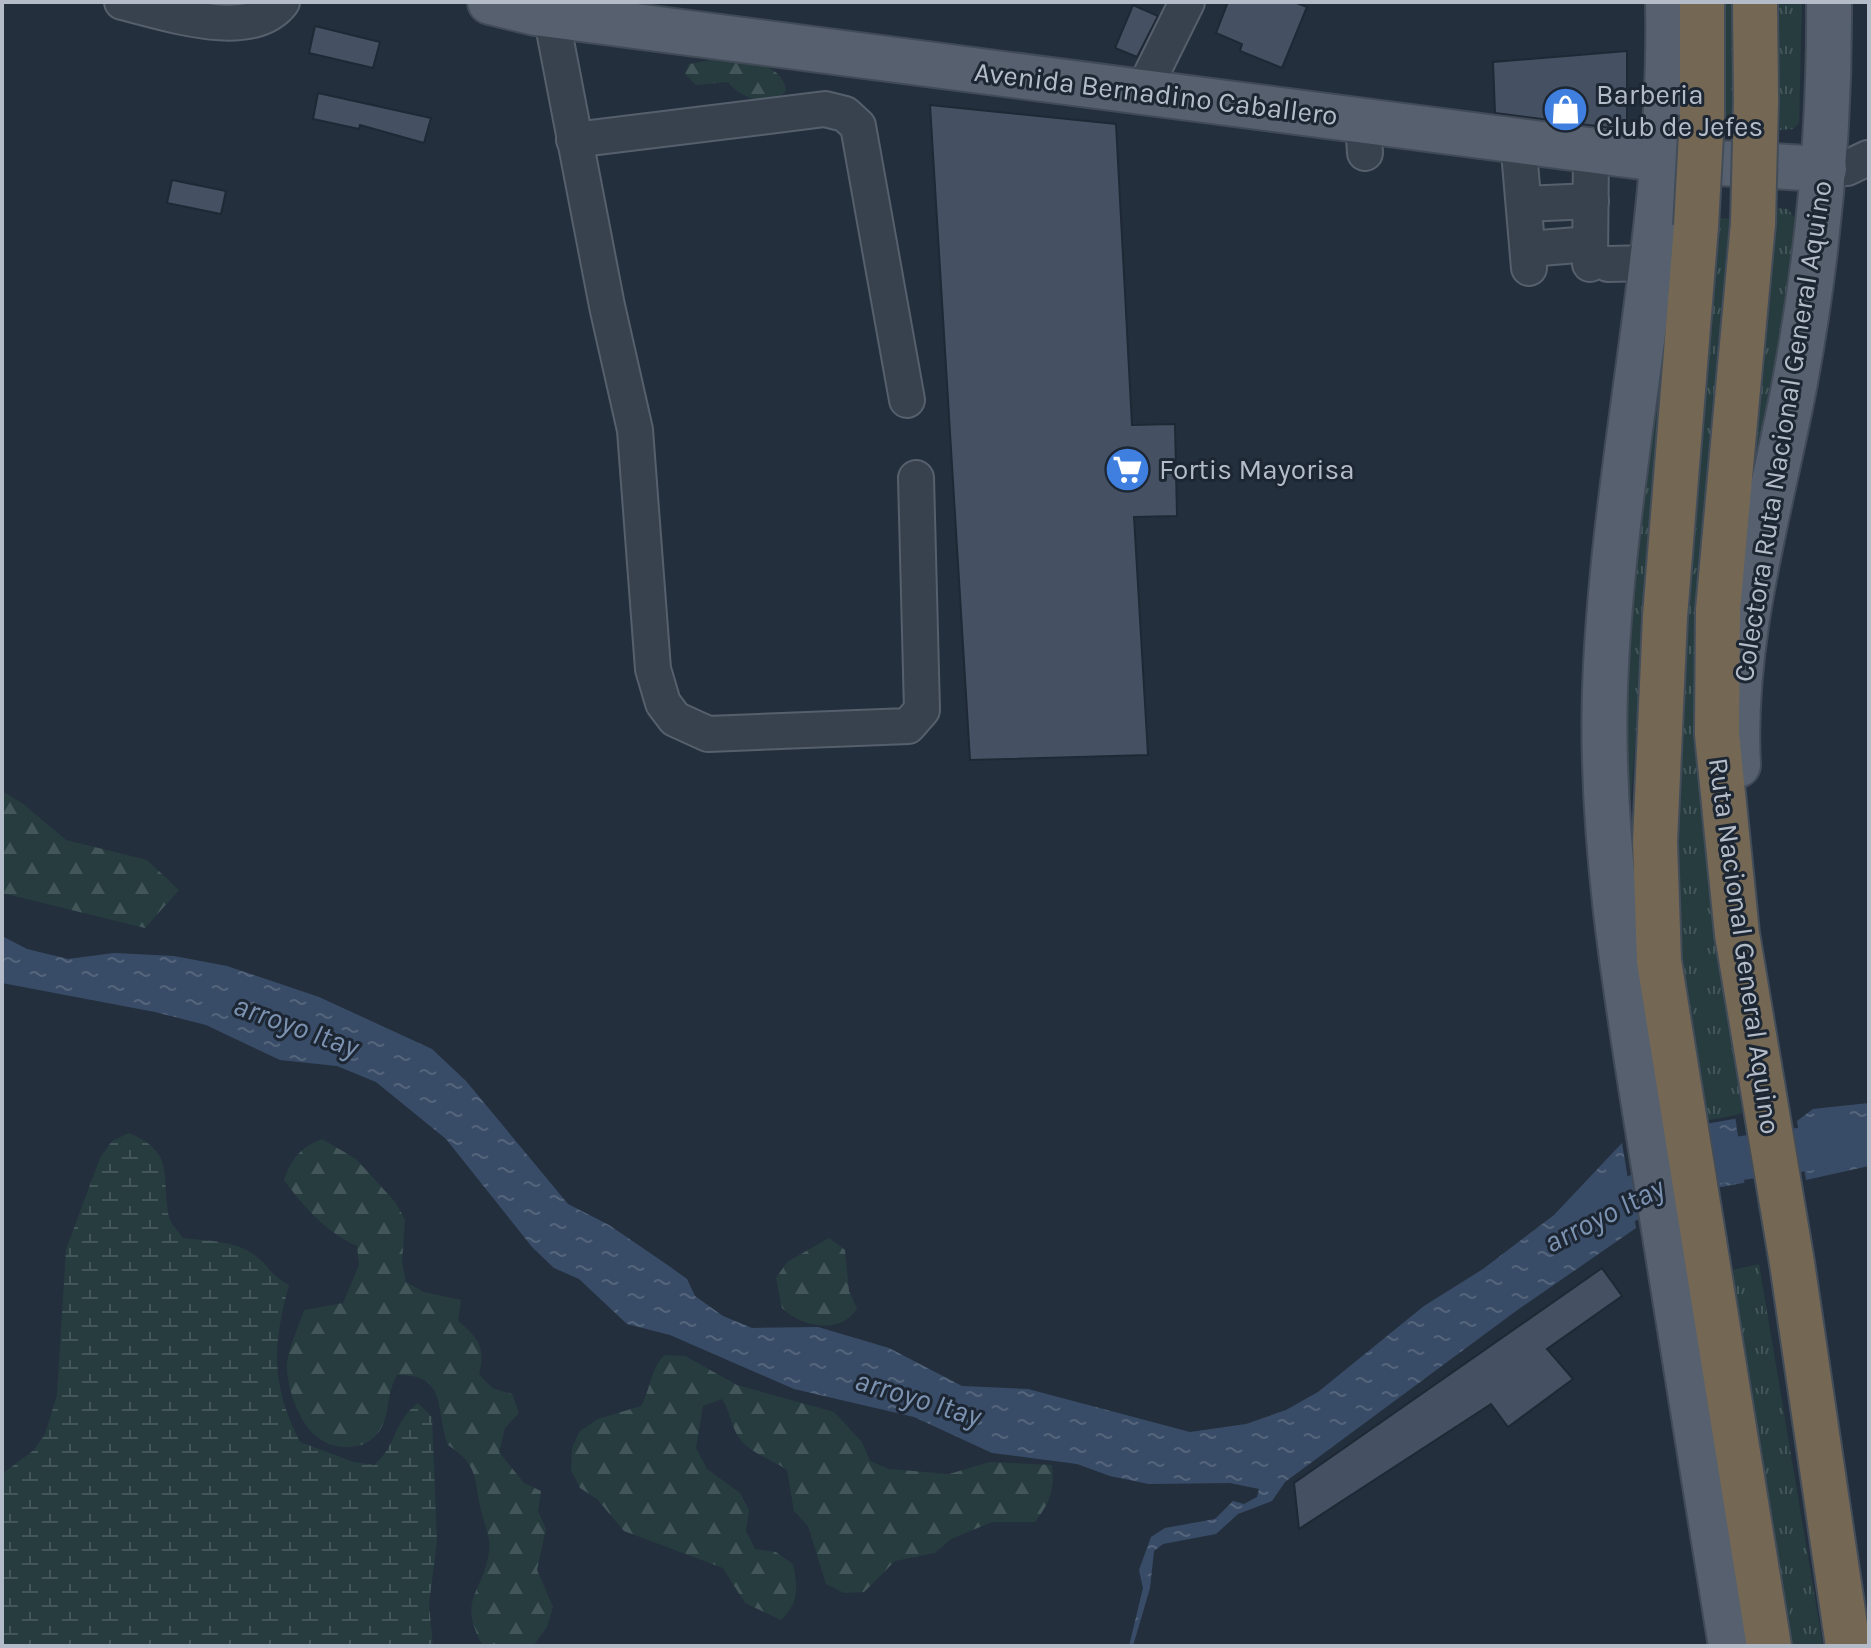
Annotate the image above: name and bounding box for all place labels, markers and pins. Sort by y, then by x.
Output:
place label: Barberia Club de Jefes [1596,78,1763,143]
shop icon: Barberia Club de Jefes [1541,86,1589,134]
supermarket icon: Fortis Mayorisa [1104,445,1152,493]
place label: Fortis Mayorisa [1159,453,1355,486]

